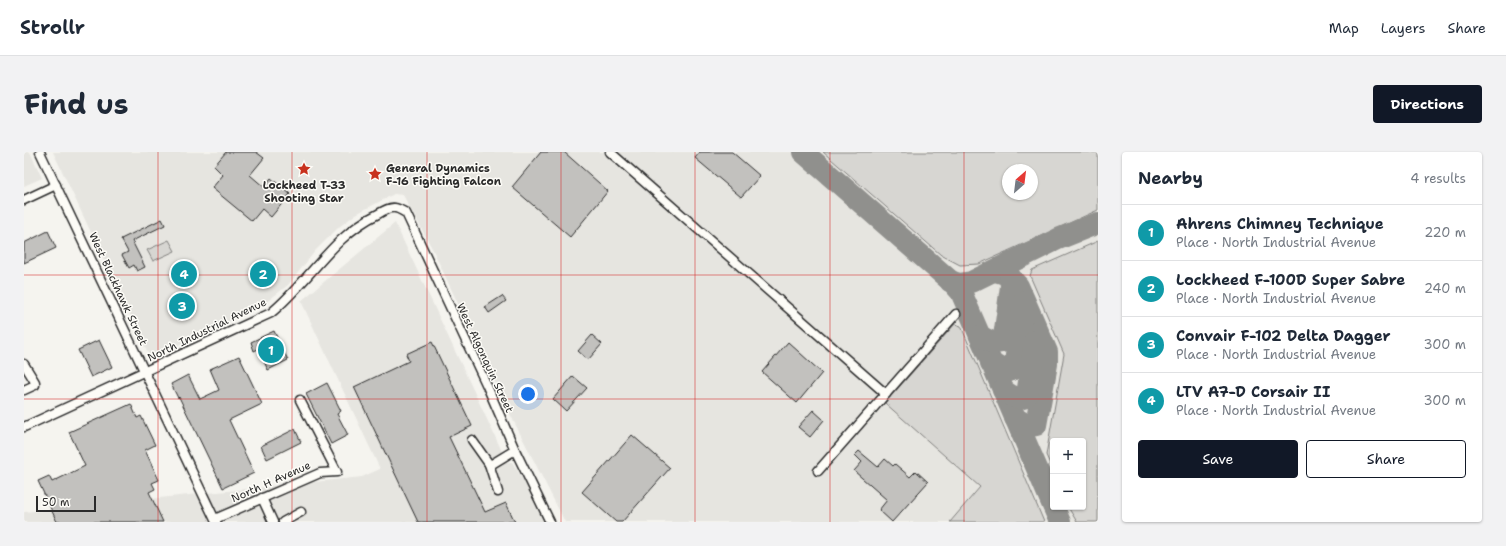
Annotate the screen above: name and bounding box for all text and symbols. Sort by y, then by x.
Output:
text: Strollr [20,15,85,40]
text: Map [1329,19,1359,37]
text: Layers [1381,19,1425,37]
text: Share [1447,19,1486,37]
text: Find us [24,85,129,123]
button: Directions [1373,85,1482,123]
place icon: Lockheed T-33 Shooting Star [296,161,312,177]
place label: General Dynamics F-16 Fighting Falcon [386,161,502,189]
north arrow [1002,164,1038,200]
place icon: General Dynamics F-16 Fighting Falcon [367,166,383,182]
text: Nearby [1138,167,1203,189]
text: 4 results [1410,170,1466,187]
place label: Lockheed T-33 Shooting Star [263,178,346,206]
text: Ahrens Chimney Technique [1176,214,1384,234]
text: 1 [1148,224,1154,241]
text: 220 m [1424,224,1466,241]
street label: West Blackhawk Street [85,230,151,348]
text: Place · North Industrial Avenue [1176,234,1376,251]
pin: 4 [171,259,197,289]
pin: 2 [250,259,276,289]
text: Lockheed F-100D Super Sabre [1176,270,1405,290]
text: 2 [1146,280,1156,297]
text: 240 m [1424,280,1466,297]
text: Place · North Industrial Avenue [1176,290,1376,307]
pin: 3 [169,291,195,321]
street label: North Industrial Avenue [145,295,269,365]
street label: West Algonquin Street [453,301,517,416]
text: Convair F-102 Delta Dagger [1176,326,1390,346]
pin: 1 [258,335,284,365]
text: 3 [1146,336,1156,353]
text: 300 m [1423,336,1466,353]
text: Place · North Industrial Avenue [1176,346,1376,363]
text: LTV A7-D Corsair II [1176,382,1330,402]
your location [518,384,538,404]
text: 4 [1146,392,1156,409]
text: 300 m [1423,392,1466,409]
text: Place · North Industrial Avenue [1176,402,1376,419]
map controls [1050,438,1086,510]
button: + [1050,438,1086,474]
button: Save [1138,440,1298,478]
button: Share [1306,440,1466,478]
street label: North H Avenue [229,458,313,506]
button: − [1050,474,1086,510]
scale bar [36,494,96,513]
text: 50 m [42,495,70,510]

